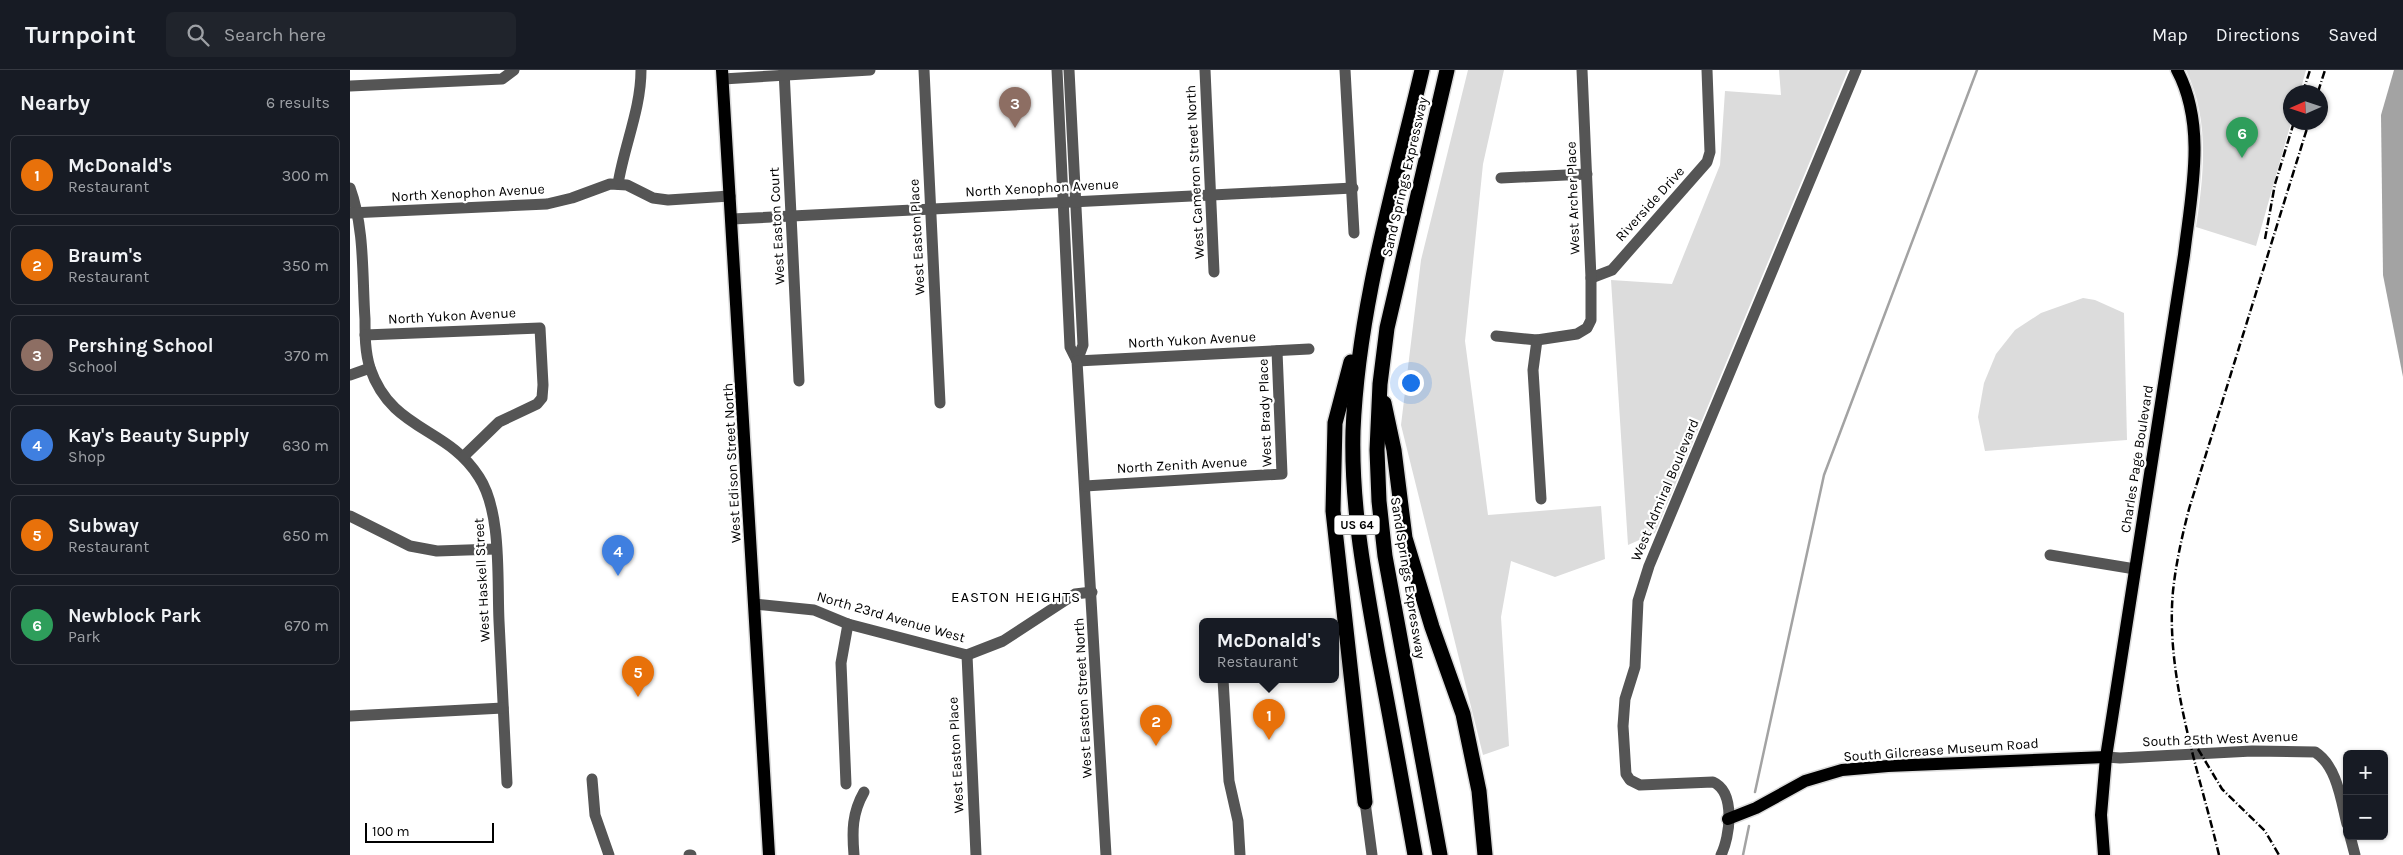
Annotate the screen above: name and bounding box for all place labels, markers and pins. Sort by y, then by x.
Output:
pin: 3 [999,87,1031,128]
pin: 6 [2226,117,2258,158]
pin: 4 [602,535,634,576]
pin: 5 [622,656,654,697]
pin: 1 [1253,699,1285,740]
pin: 2 [1140,705,1172,746]

